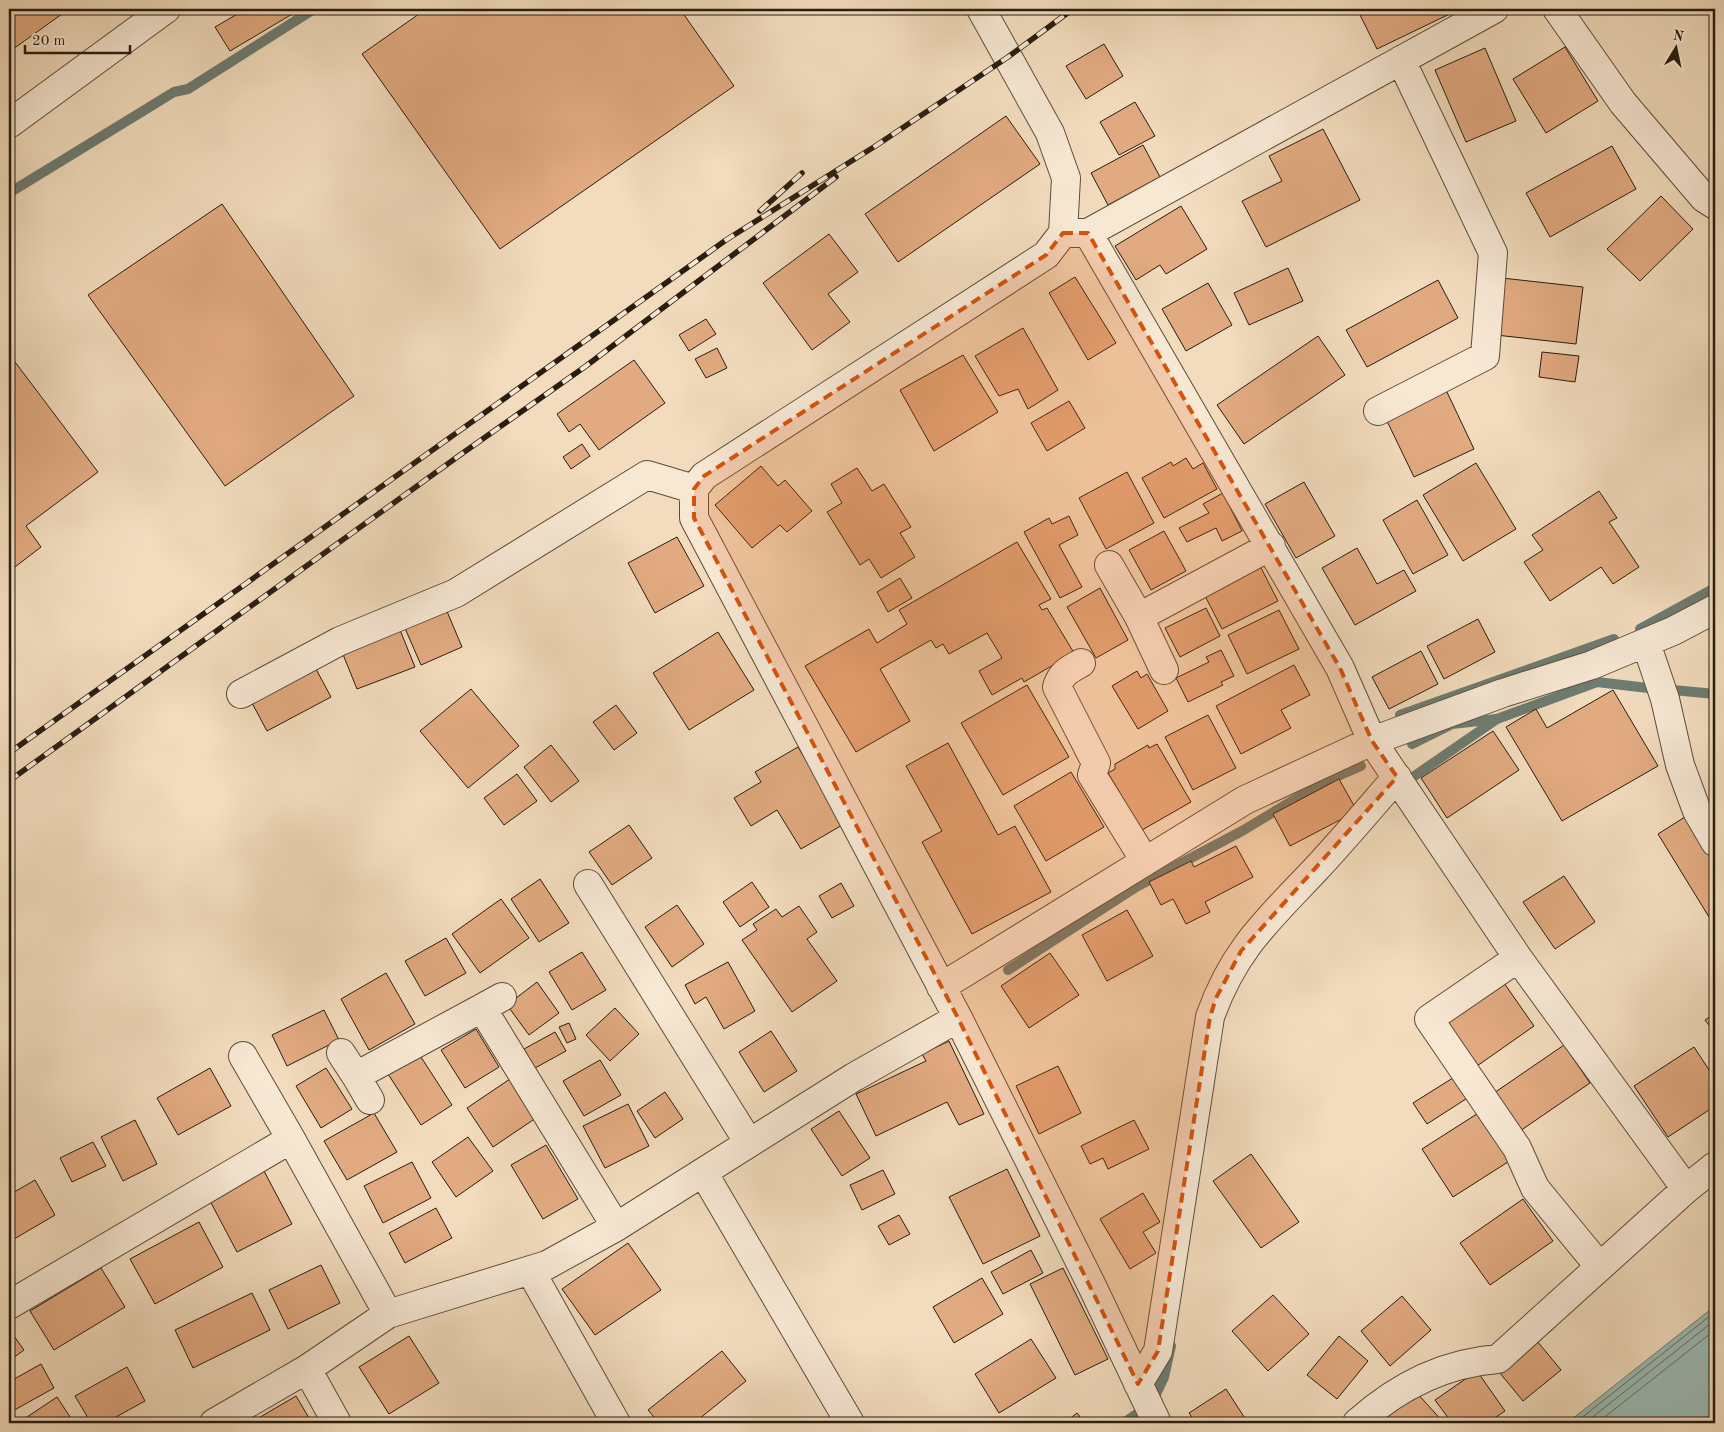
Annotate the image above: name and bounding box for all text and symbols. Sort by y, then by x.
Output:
scale bar [25,22,130,54]
north arrow [1652,22,1702,72]
text: N [1672,28,1685,44]
text: 20 m [32,34,66,49]

